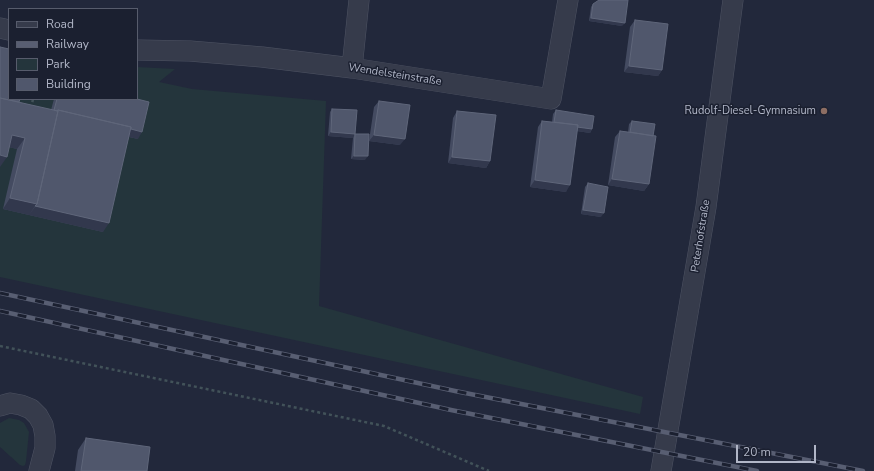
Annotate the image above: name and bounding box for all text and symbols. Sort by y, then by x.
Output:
legend [8,8,138,100]
text: Road [46,16,74,32]
text: Railway [46,36,89,52]
text: Park [46,56,70,72]
street label: Wendelsteinstraße [347,61,443,89]
text: Building [46,76,91,92]
place label: Rudolf-Diesel-Gymnasium [684,104,816,118]
marker: Rudolf-Diesel-Gymnasium [819,106,829,116]
street label: Peterhofstraße [689,199,713,273]
scale bar [738,437,818,463]
text: 20 m [743,444,771,460]

